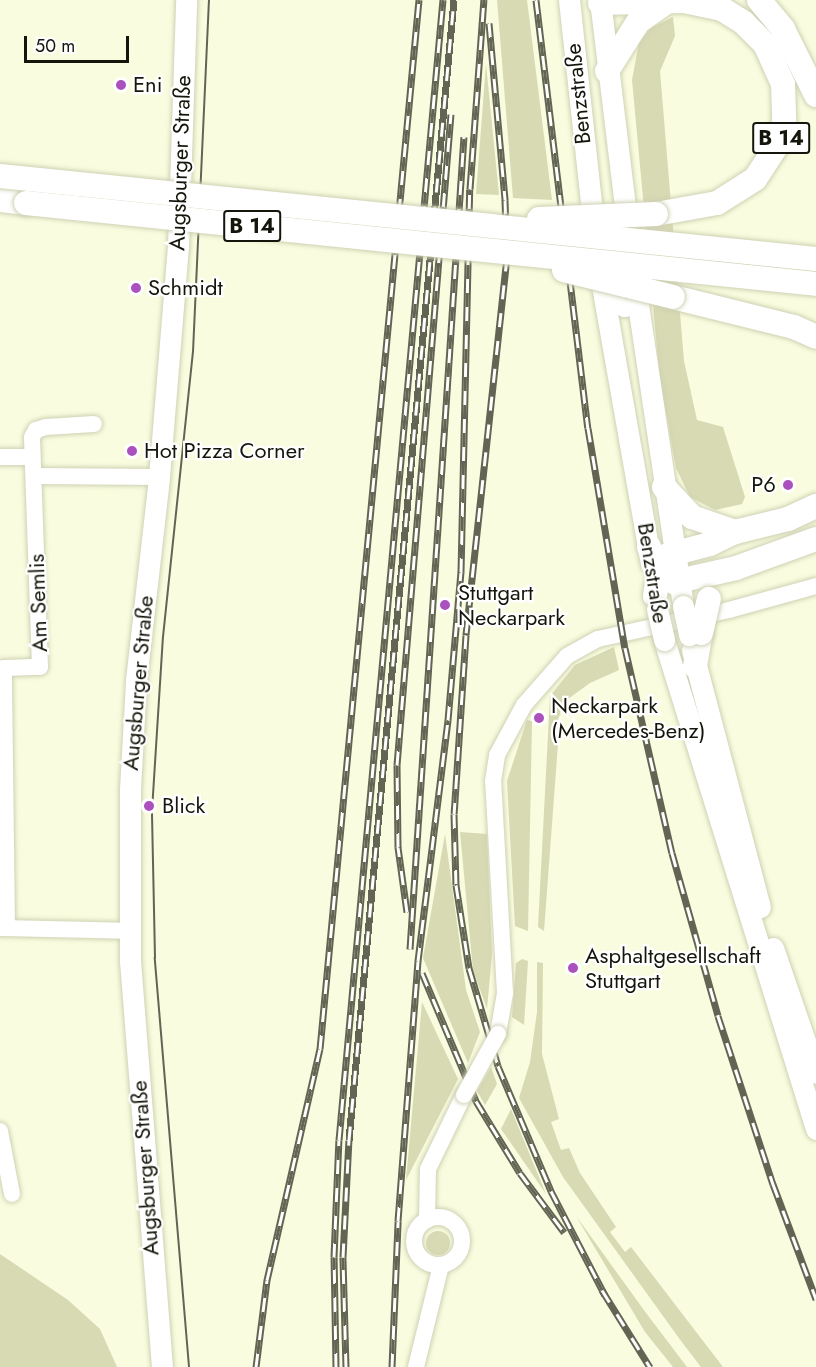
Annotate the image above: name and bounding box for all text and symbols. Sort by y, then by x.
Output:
scale bar [27,24,132,62]
text: 50 m [35,33,75,59]
street label: Benzstraße [560,42,596,146]
place label: Eni [133,72,162,98]
street label: Augsburger Straße [164,75,196,251]
marker: Eni [114,78,128,92]
road number: B 14 [751,120,811,156]
road number: B 14 [222,208,282,244]
place label: Schmidt [148,275,223,301]
marker: Schmidt [129,281,143,295]
place label: Hot Pizza Corner [144,438,305,464]
marker: Hot Pizza Corner [125,444,139,458]
place label: P6 [751,472,776,498]
marker: P6 [781,478,795,492]
street label: Benzstraße [632,521,674,625]
street label: Am Semlis [23,553,53,653]
place label: Stuttgart Neckarpark [458,579,565,630]
street label: Augsburger Straße [117,594,159,772]
marker: Stuttgart Neckarpark [436,596,454,614]
place label: Neckarpark (Mercedes-Benz) [551,692,705,744]
marker: Neckarpark (Mercedes-Benz) [532,711,546,725]
place label: Blick [162,793,205,819]
marker: Blick [140,797,158,815]
place label: Asphaltgesellschaft Stuttgart [585,942,761,993]
marker: Asphaltgesellschaft Stuttgart [566,961,580,975]
street label: Augsburger Straße [126,1080,164,1256]

